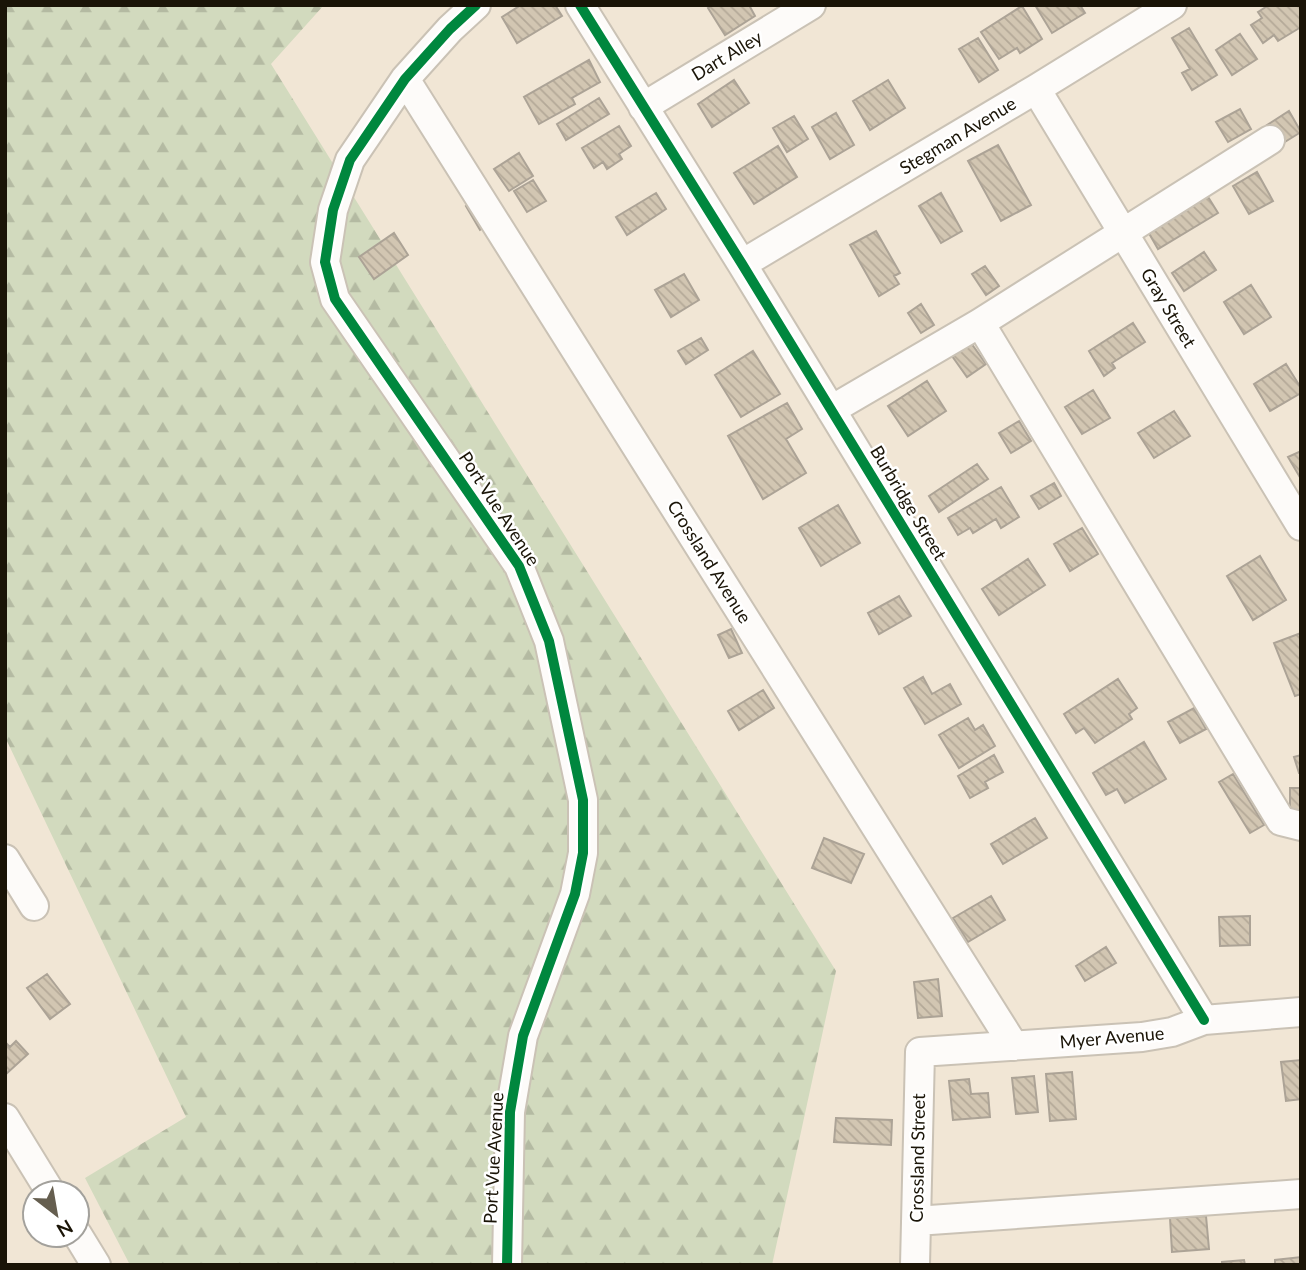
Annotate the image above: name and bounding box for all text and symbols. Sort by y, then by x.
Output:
street label: Dart Alley [687,25,766,85]
street label: Stegman Avenue [895,92,1020,179]
street label: Gray Street [1137,264,1201,352]
street label: Burbridge Street [866,441,952,564]
street label: Port Vue Avenue [455,447,545,570]
street label: Crossland Avenue [663,496,757,627]
street label: Myer Avenue [1059,1021,1165,1053]
street label: Port Vue Avenue [479,1092,507,1224]
street label: Crossland Street [905,1093,929,1223]
north arrow [21,1179,91,1249]
text: N [53,1215,77,1243]

